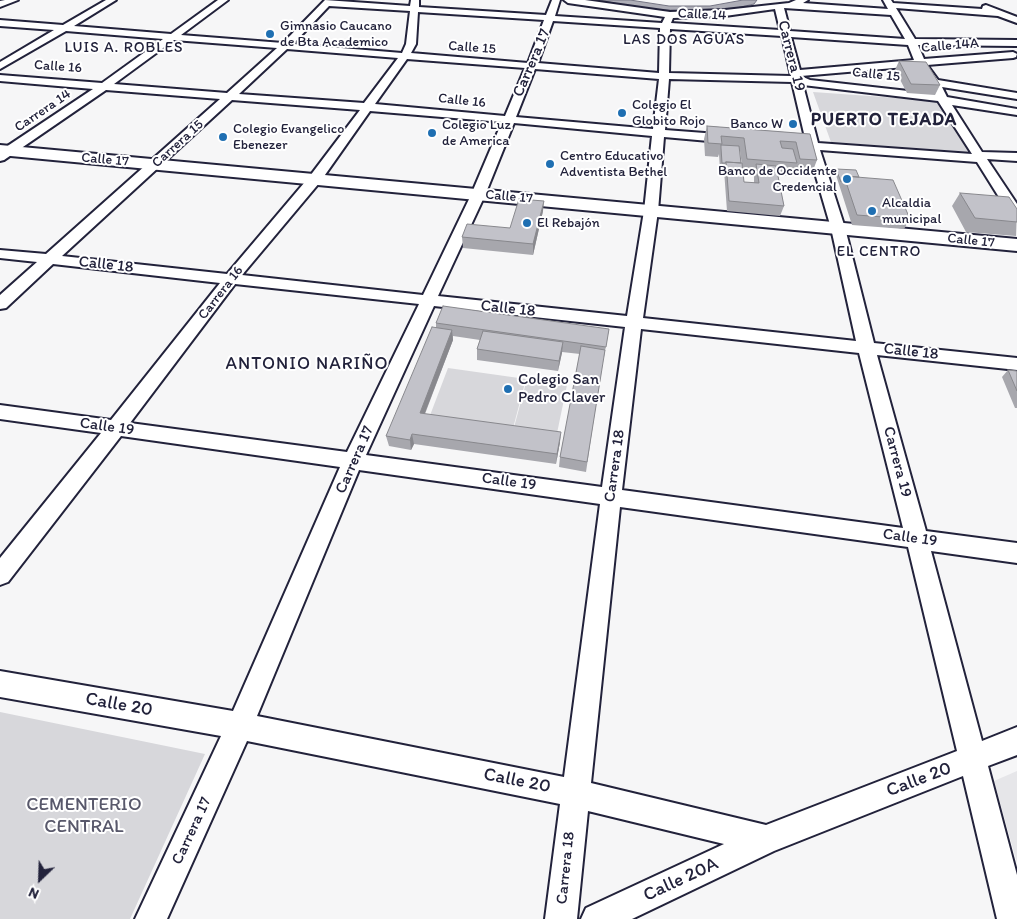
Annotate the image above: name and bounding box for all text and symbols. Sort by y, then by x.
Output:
street label: Calle 14 [677,5,727,25]
place label: Gimnasio Caucano de Bta Academico [280,18,392,50]
street label: Carrera 19 [773,18,809,94]
street label: Carrera 17 [509,26,555,100]
marker: Gimnasio Caucano de Bta Academico [264,28,276,40]
district label: LAS DOS AGUAS [621,31,747,49]
street label: Calle 14A [920,35,980,57]
street label: Calle 15 [448,38,496,58]
district label: LUIS A. ROBLES [64,39,184,57]
street label: Calle 16 [34,57,82,77]
street label: Calle 15 [851,64,901,86]
street label: Carrera 14 [11,86,75,136]
street label: Calle 16 [437,90,487,112]
place label: Colegio El Globito Rojo [632,97,705,130]
marker: Colegio El Globito Rojo [616,107,628,119]
district label: PUERTO TEJADA [809,109,959,131]
street label: Carrera 15 [149,116,207,172]
place label: Banco W [730,116,783,132]
place label: Colegio Luz de America [442,117,511,150]
marker: Banco W [787,118,799,130]
place label: Colegio Evangelico Ebenezer [233,121,344,154]
marker: Colegio Luz de America [426,127,438,139]
marker: Colegio Evangelico Ebenezer [217,131,229,143]
place label: Centro Educativo Adventista Bethel [560,148,667,180]
street label: Calle 17 [81,150,129,170]
marker: Centro Educativo Adventista Bethel [544,158,556,170]
place label: Banco de Occidente Credencial [718,163,837,196]
marker: Banco de Occidente Credencial [841,173,853,185]
street label: Calle 17 [485,187,533,207]
place label: Alcaldia municipal [882,195,941,228]
marker: Alcaldia municipal [866,205,878,217]
place label: El Rebajón [537,215,600,231]
marker: El Rebajón [521,217,533,229]
street label: Calle 17 [947,230,995,252]
district label: EL CENTRO [836,243,922,261]
street label: Calle 18 [78,253,134,277]
street label: Carrera 16 [195,263,247,323]
street label: Calle 18 [480,297,536,321]
street label: Calle 18 [883,340,939,364]
district label: ANTONIO NARIÑO [225,353,389,375]
place label: Colegio San Pedro Claver [518,370,605,408]
marker: Colegio San Pedro Claver [502,383,514,395]
street label: Calle 19 [79,414,135,440]
street label: Carrera 17 [332,423,378,497]
street label: Carrera 19 [878,424,916,500]
street label: Carrera 18 [600,428,630,504]
street label: Calle 19 [481,469,537,495]
street label: Calle 19 [882,525,938,551]
street label: Calle 20 [84,688,154,722]
street label: Calle 20 [883,757,955,803]
street label: Calle 20 [482,763,552,799]
park label: CEMENTERIO CENTRAL [26,794,142,838]
street label: Carrera 17 [168,794,216,868]
street label: Carrera 18 [553,831,579,905]
street label: Calle 20A [640,853,722,907]
north arrow [15,854,65,904]
text: N [26,883,41,903]

